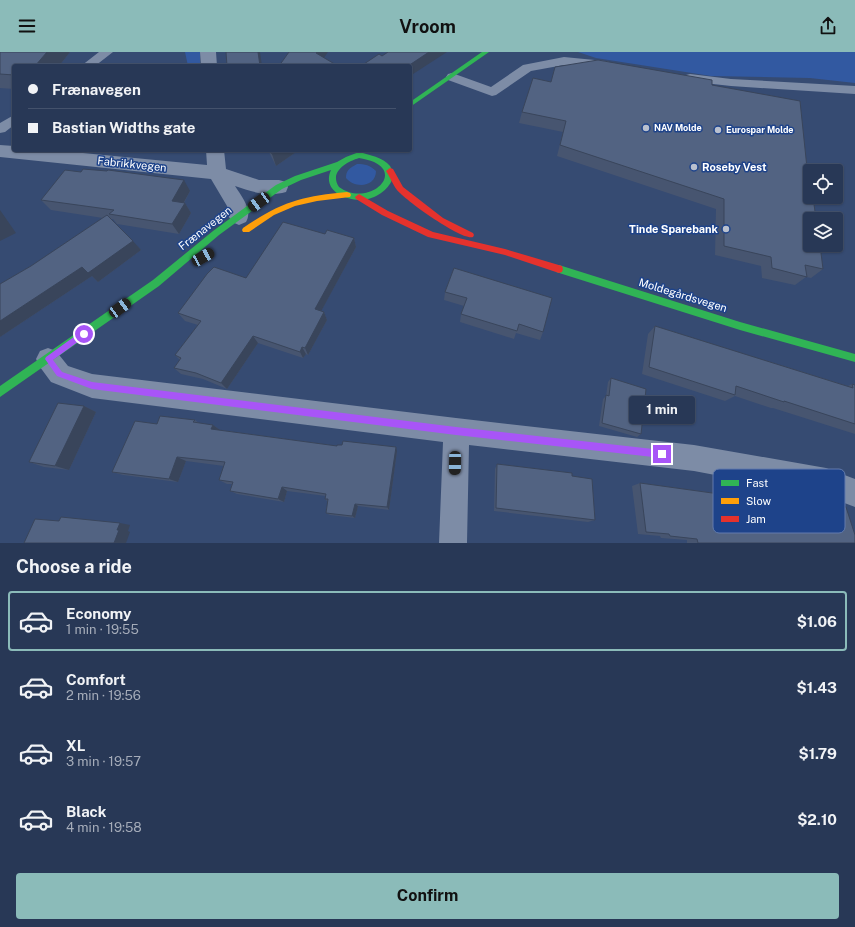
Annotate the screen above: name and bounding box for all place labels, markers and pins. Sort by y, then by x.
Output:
place label: NAV Molde [654,122,702,133]
marker: NAV Molde [641,123,651,133]
place label: Eurospar Molde [726,124,794,135]
marker: Eurospar Molde [713,125,723,135]
place label: Roseby Vest [702,161,767,173]
marker: Roseby Vest [689,162,699,172]
place label: Tinde Sparebank [629,223,719,235]
marker: Tinde Sparebank [721,224,731,234]

